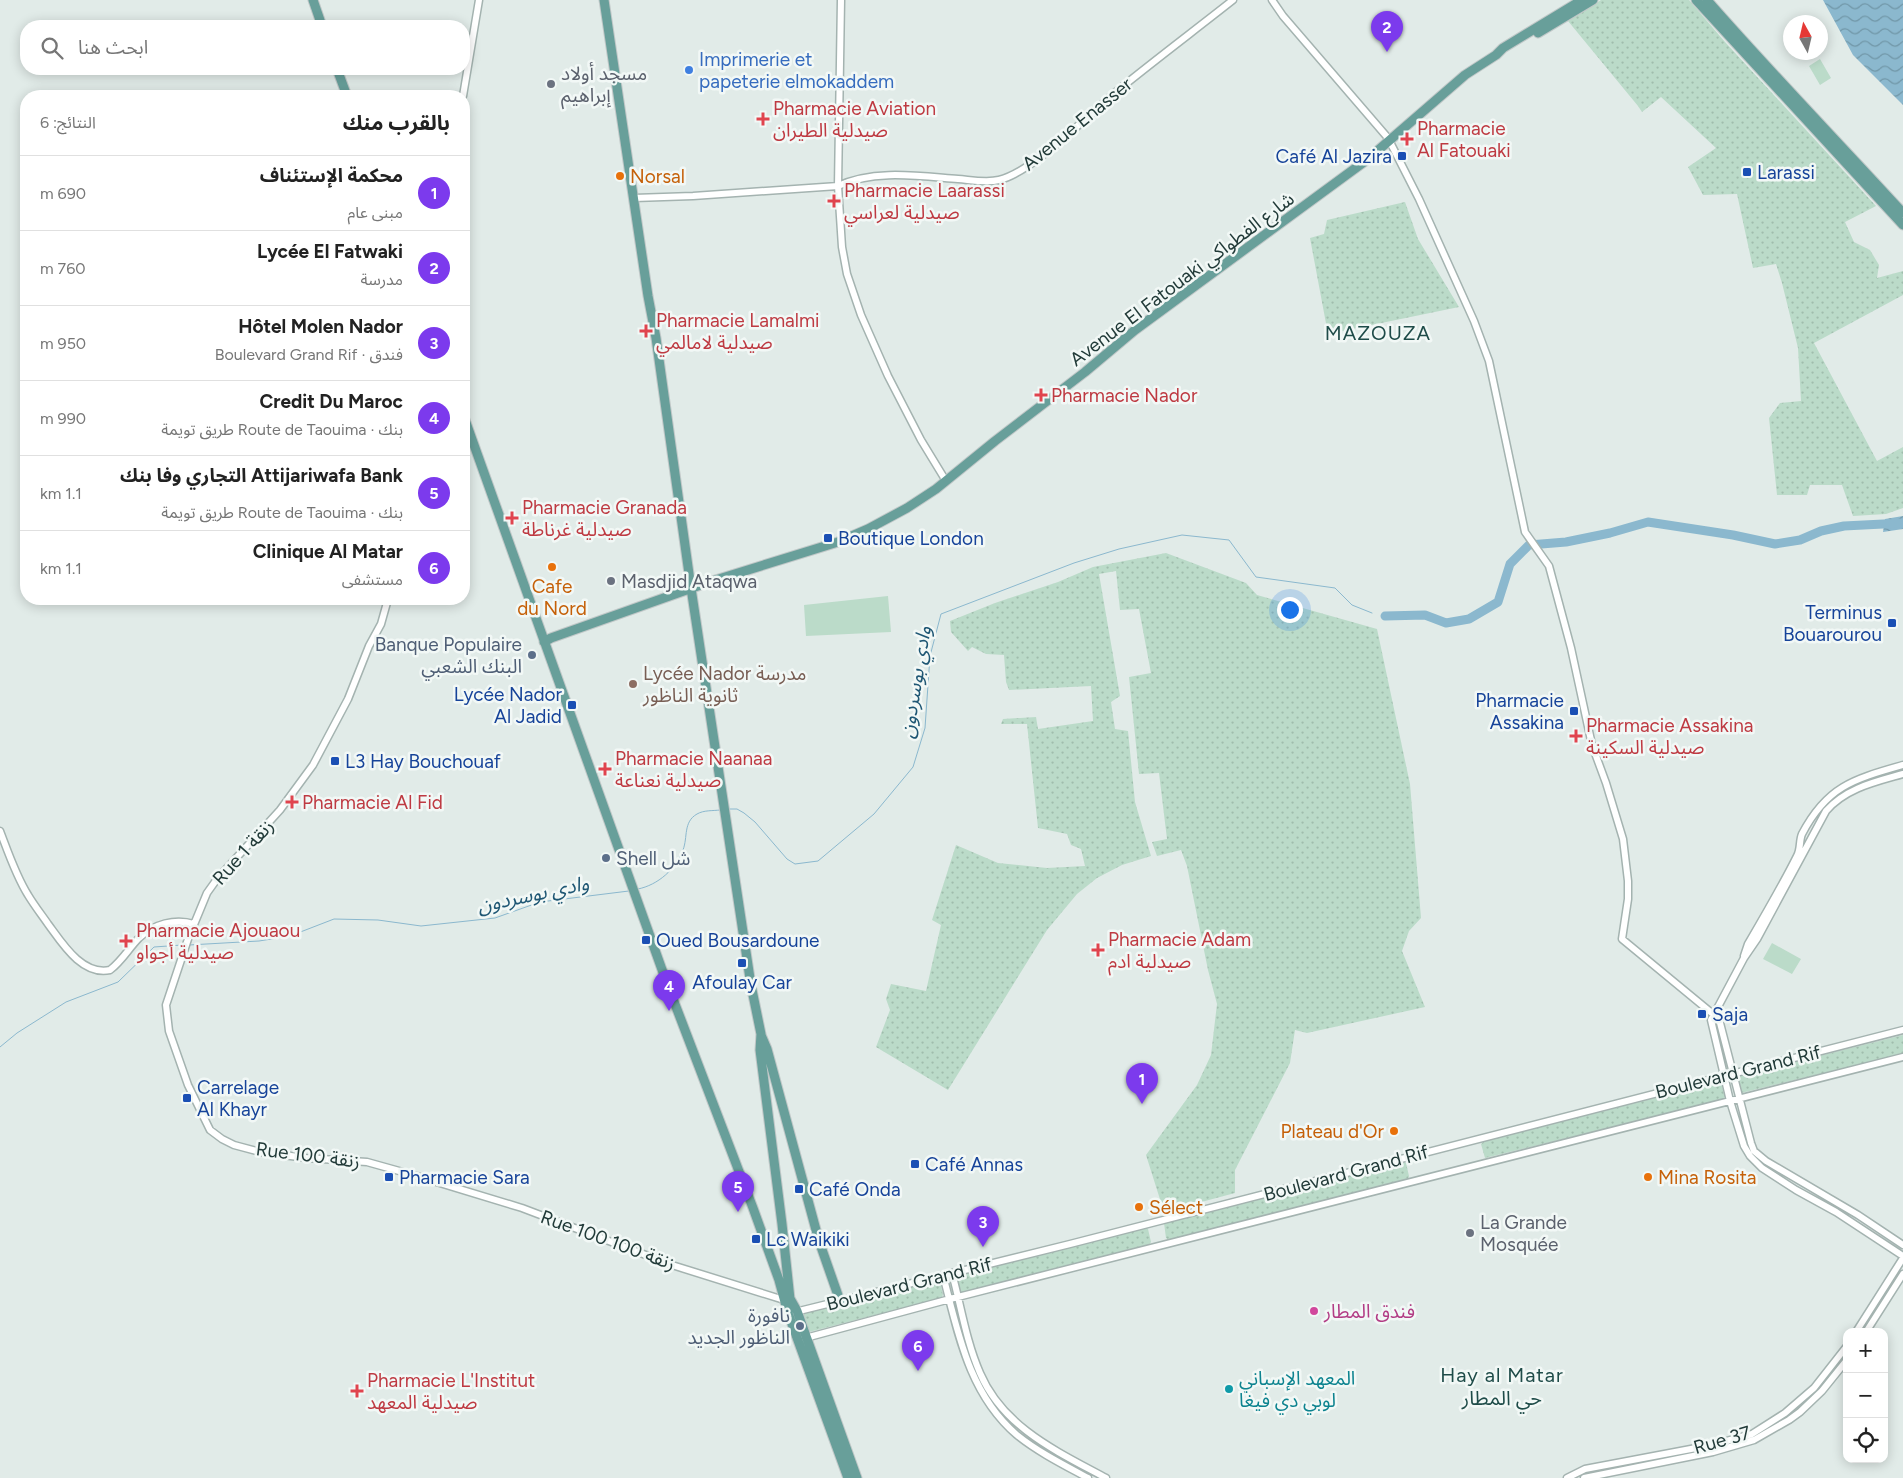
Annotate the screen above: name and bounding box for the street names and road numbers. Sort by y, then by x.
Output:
street label: Avenue Enasser [1017,72,1137,175]
street label: Avenue El Fatouaki شارع الفطواكي [1065,187,1301,374]
street label: Rue زنقة 1 [208,814,278,890]
street label: Boulevard Grand Rif [1653,1040,1823,1104]
street label: Rue 100 زنقة [255,1137,361,1173]
street label: Boulevard Grand Rif [1261,1140,1431,1206]
street label: Rue 100 زنقة 100 [538,1205,678,1275]
street label: Boulevard Grand Rif [824,1252,994,1316]
street label: Rue 37 [1691,1421,1753,1459]

